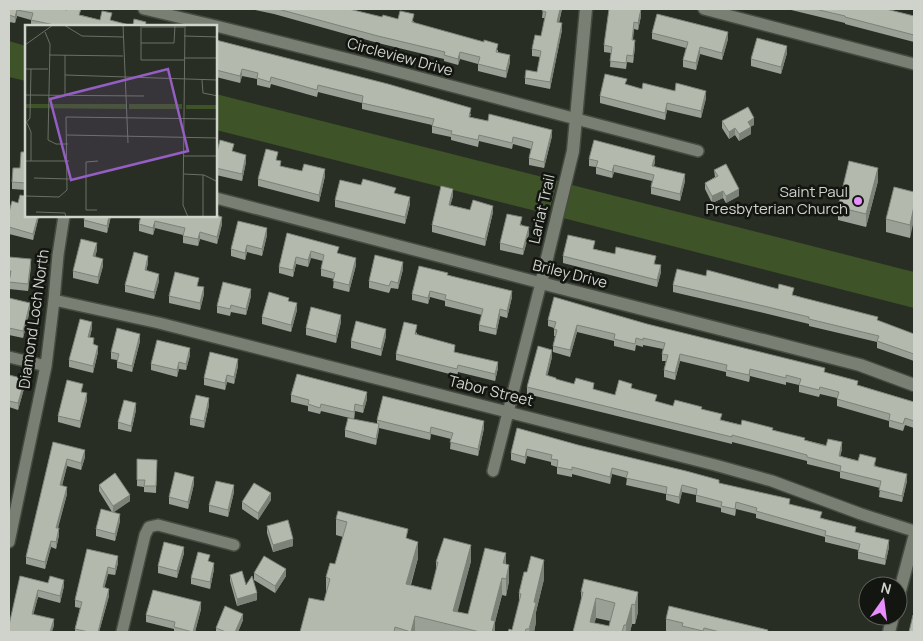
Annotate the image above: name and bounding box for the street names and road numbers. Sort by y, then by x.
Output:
street label: Circleview Drive [345,32,456,81]
street label: Lariat Trail [523,172,560,246]
street label: Diamond Loch North [13,248,54,390]
street label: Briley Drive [531,254,610,293]
street label: Tabor Street [447,370,536,411]

